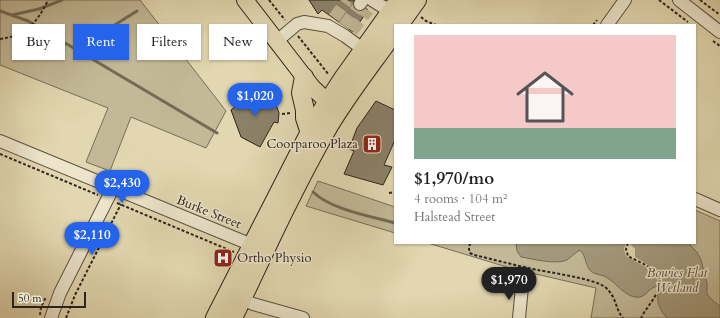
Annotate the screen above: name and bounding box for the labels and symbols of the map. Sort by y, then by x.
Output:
pin: $1,020 [222,83,288,117]
building icon: Coorparoo Plaza [361,133,383,155]
place label: Coorparoo Plaza [266,135,358,153]
pin: $2,430 [89,170,155,204]
street label: Burke Street [174,191,244,233]
pin: $2,110 [59,222,125,256]
hospital icon: Ortho Physio [212,247,234,269]
place label: Ortho Physio [237,249,311,267]
park label: Bowies Flat Wetland [647,264,708,297]
pin: $1,970 [476,267,542,301]
scale bar [12,290,86,309]

